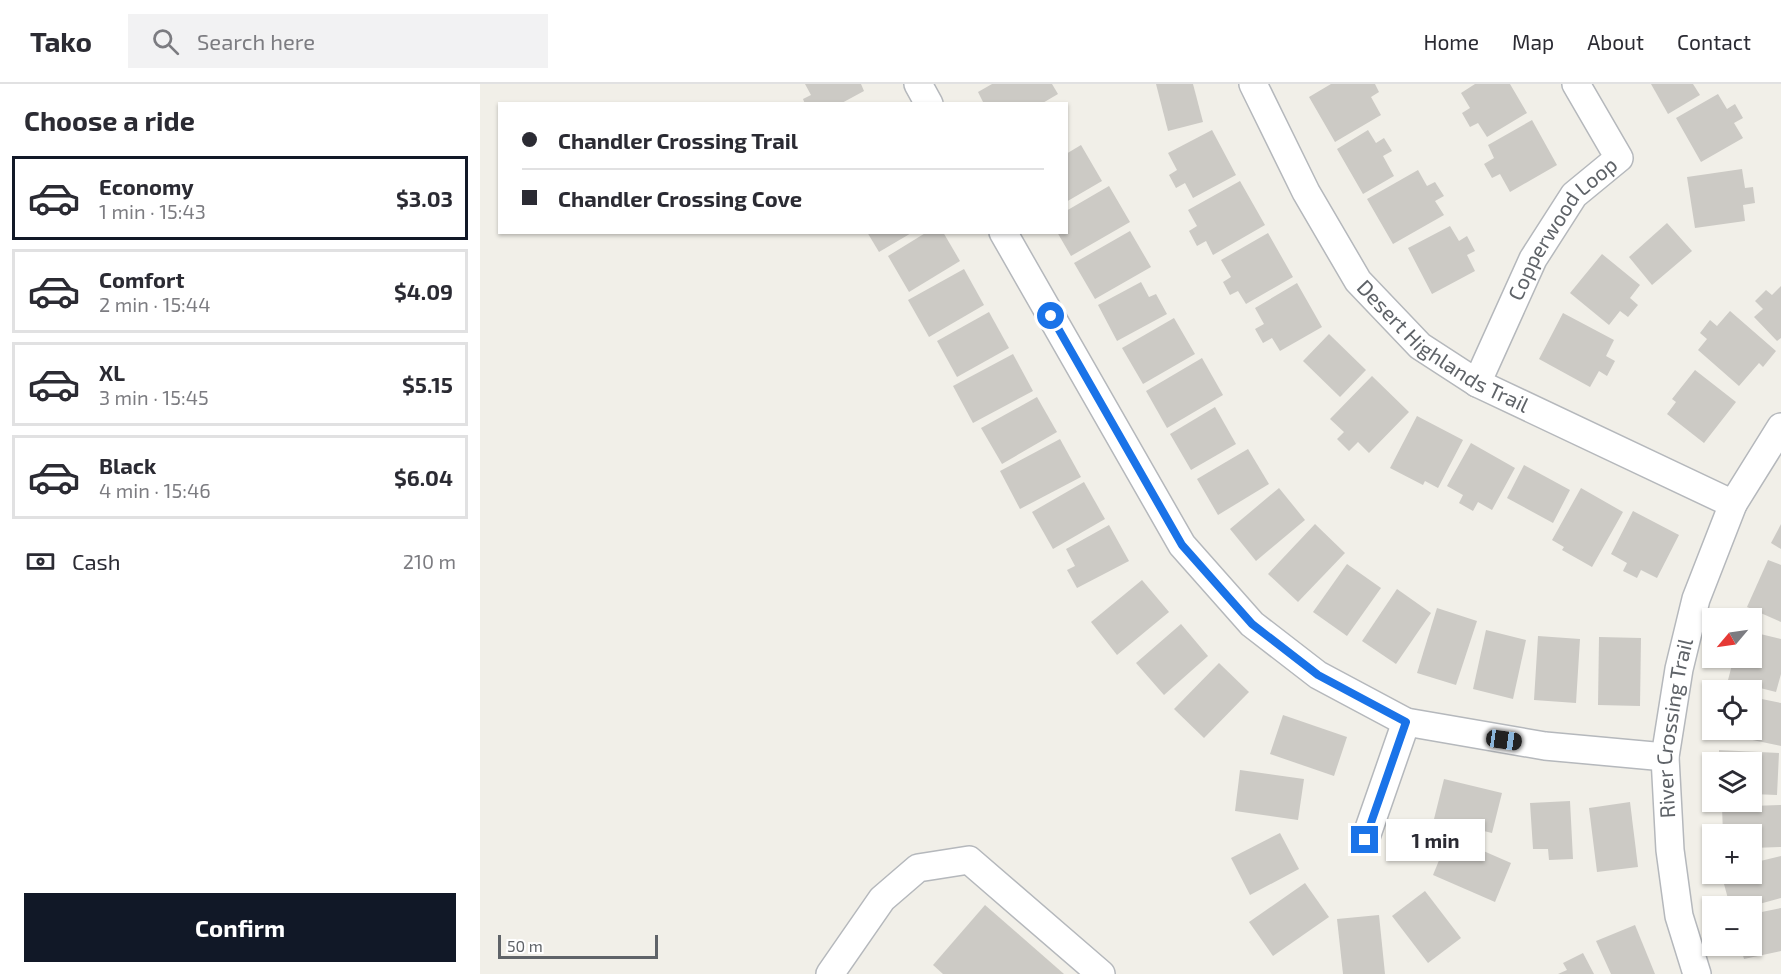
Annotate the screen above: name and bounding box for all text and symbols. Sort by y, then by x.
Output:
search box [128,14,548,68]
text: Tako [30,24,92,58]
icon: search [149,25,182,58]
text: Search here [197,28,315,54]
text: Home [1423,29,1479,54]
text: Map [1512,29,1554,54]
text: About [1587,29,1644,54]
text: Contact [1677,29,1751,54]
text: Choose a ride [24,104,195,136]
text: Chandler Crossing Trail [558,127,798,153]
street label: Copperwood Loop [1502,151,1621,304]
icon: car [27,171,81,225]
text: Economy [99,173,194,199]
text: $3.03 [396,185,453,211]
text: Chandler Crossing Cove [558,185,802,211]
text: 1 min · 15:43 [99,199,206,223]
icon: car [27,264,81,318]
text: Comfort [99,266,184,292]
street label: Desert Highlands Trail [1353,274,1534,417]
text: $4.09 [394,278,453,304]
text: 2 min · 15:44 [99,292,210,316]
route start [1037,302,1064,329]
icon: car [27,357,81,411]
text: XL [99,359,125,385]
text: $5.15 [402,371,453,397]
text: 3 min · 15:45 [99,385,209,409]
icon: car [27,450,81,504]
text: Black [99,452,156,478]
text: $6.04 [394,464,453,490]
text: 4 min · 15:46 [99,478,211,502]
icon: cash [24,545,57,578]
text: Cash [72,548,121,574]
text: 210 m [403,549,456,573]
north arrow [1702,608,1762,668]
map controls [1702,608,1762,956]
street label: River Crossing Trail [1651,635,1697,819]
button: locate [1702,680,1762,740]
car [1485,729,1523,751]
button: layers [1702,752,1762,812]
callout: 1 min [1386,819,1485,861]
button: + [1702,824,1762,884]
route end [1351,826,1378,853]
text: 1 min [1411,828,1460,852]
button: Confirm [24,893,456,962]
button: − [1702,896,1762,956]
scale bar [498,932,658,960]
text: 50 m [507,936,543,955]

